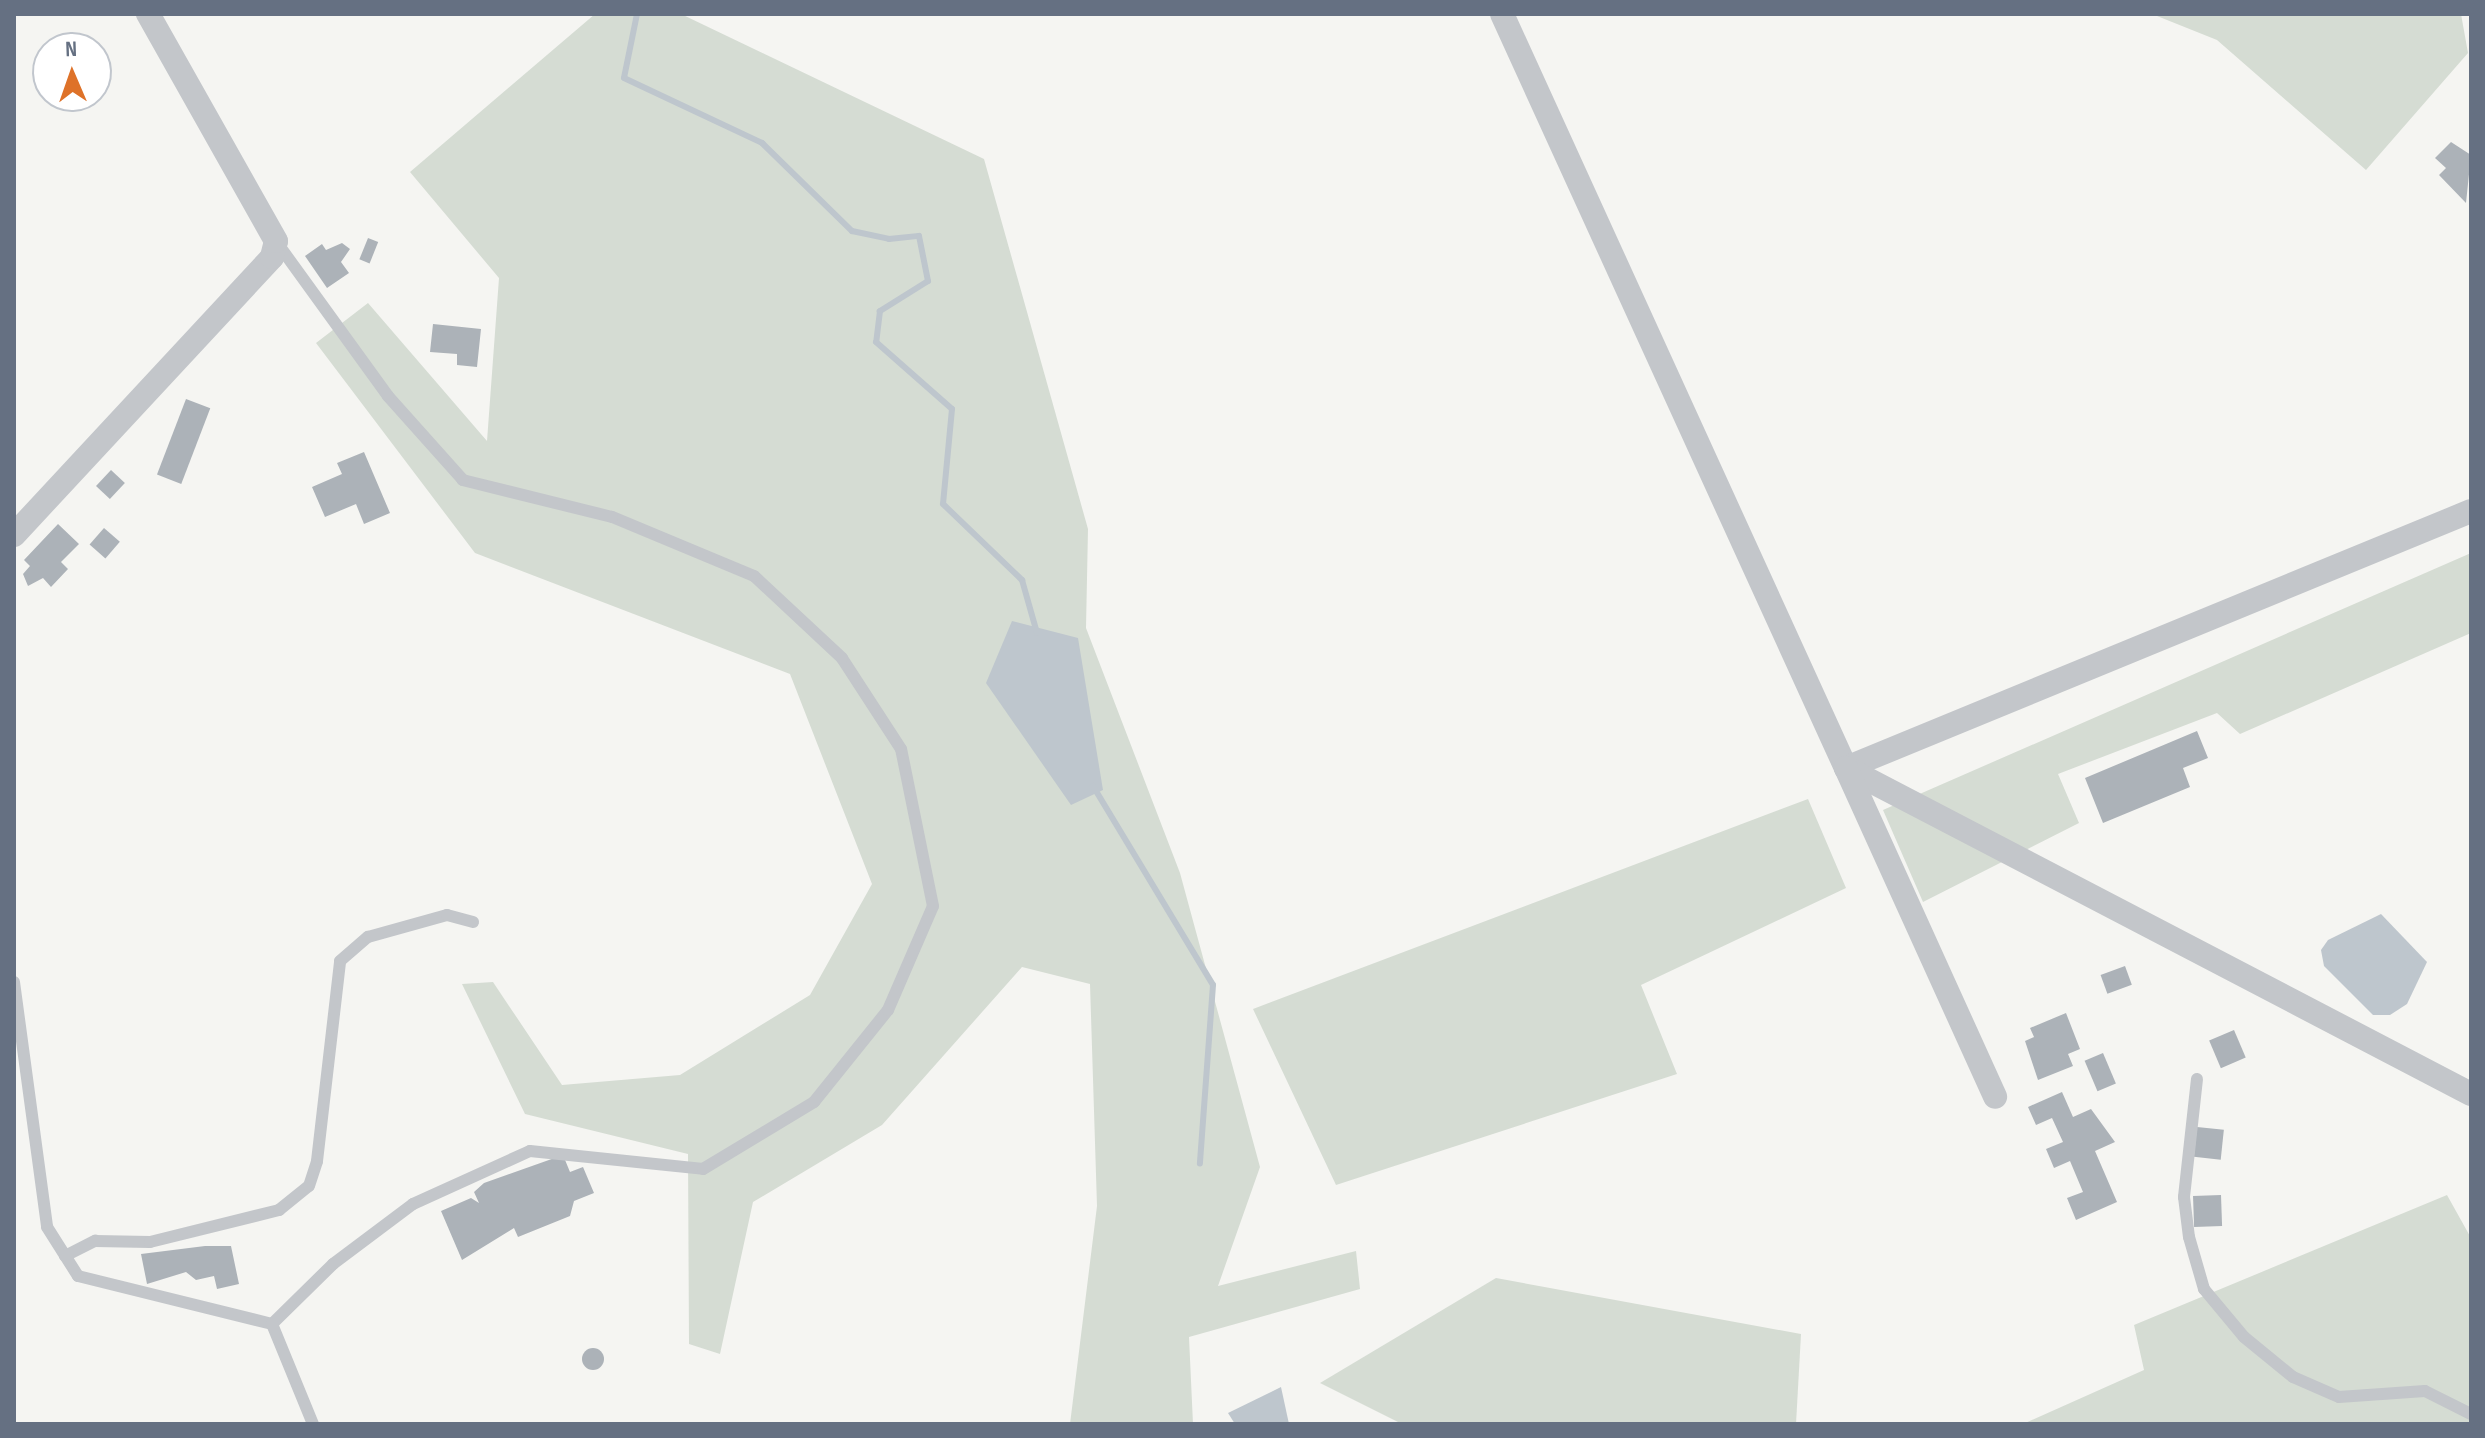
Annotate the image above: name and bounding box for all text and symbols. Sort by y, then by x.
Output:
north arrow [32,32,112,112]
text: N [65,36,78,63]

